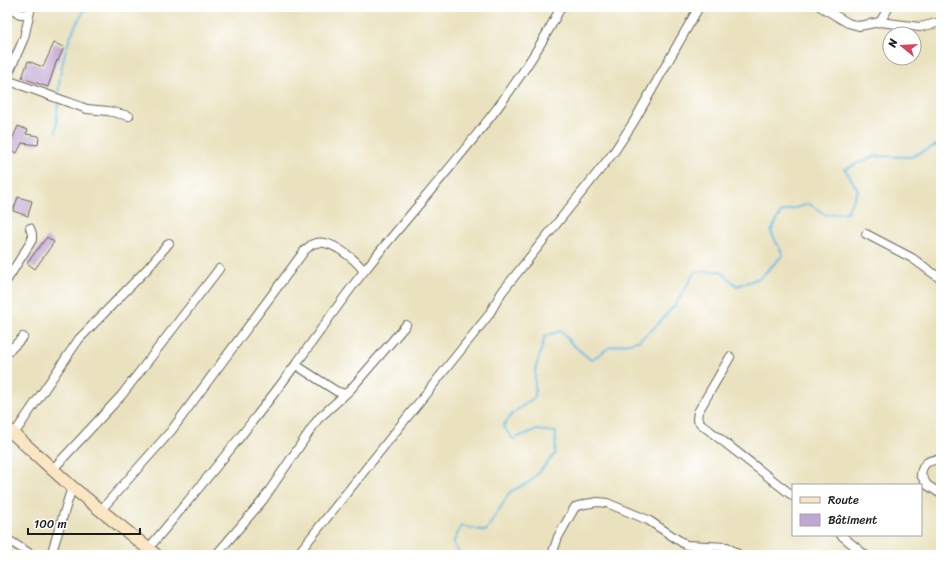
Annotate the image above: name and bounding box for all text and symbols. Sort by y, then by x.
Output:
north arrow [882,26,922,66]
text: N [882,36,903,51]
legend [792,484,922,536]
text: Route [828,489,859,511]
text: Bâtiment [828,509,877,531]
scale bar [28,510,140,536]
text: 100 m [34,513,67,535]

